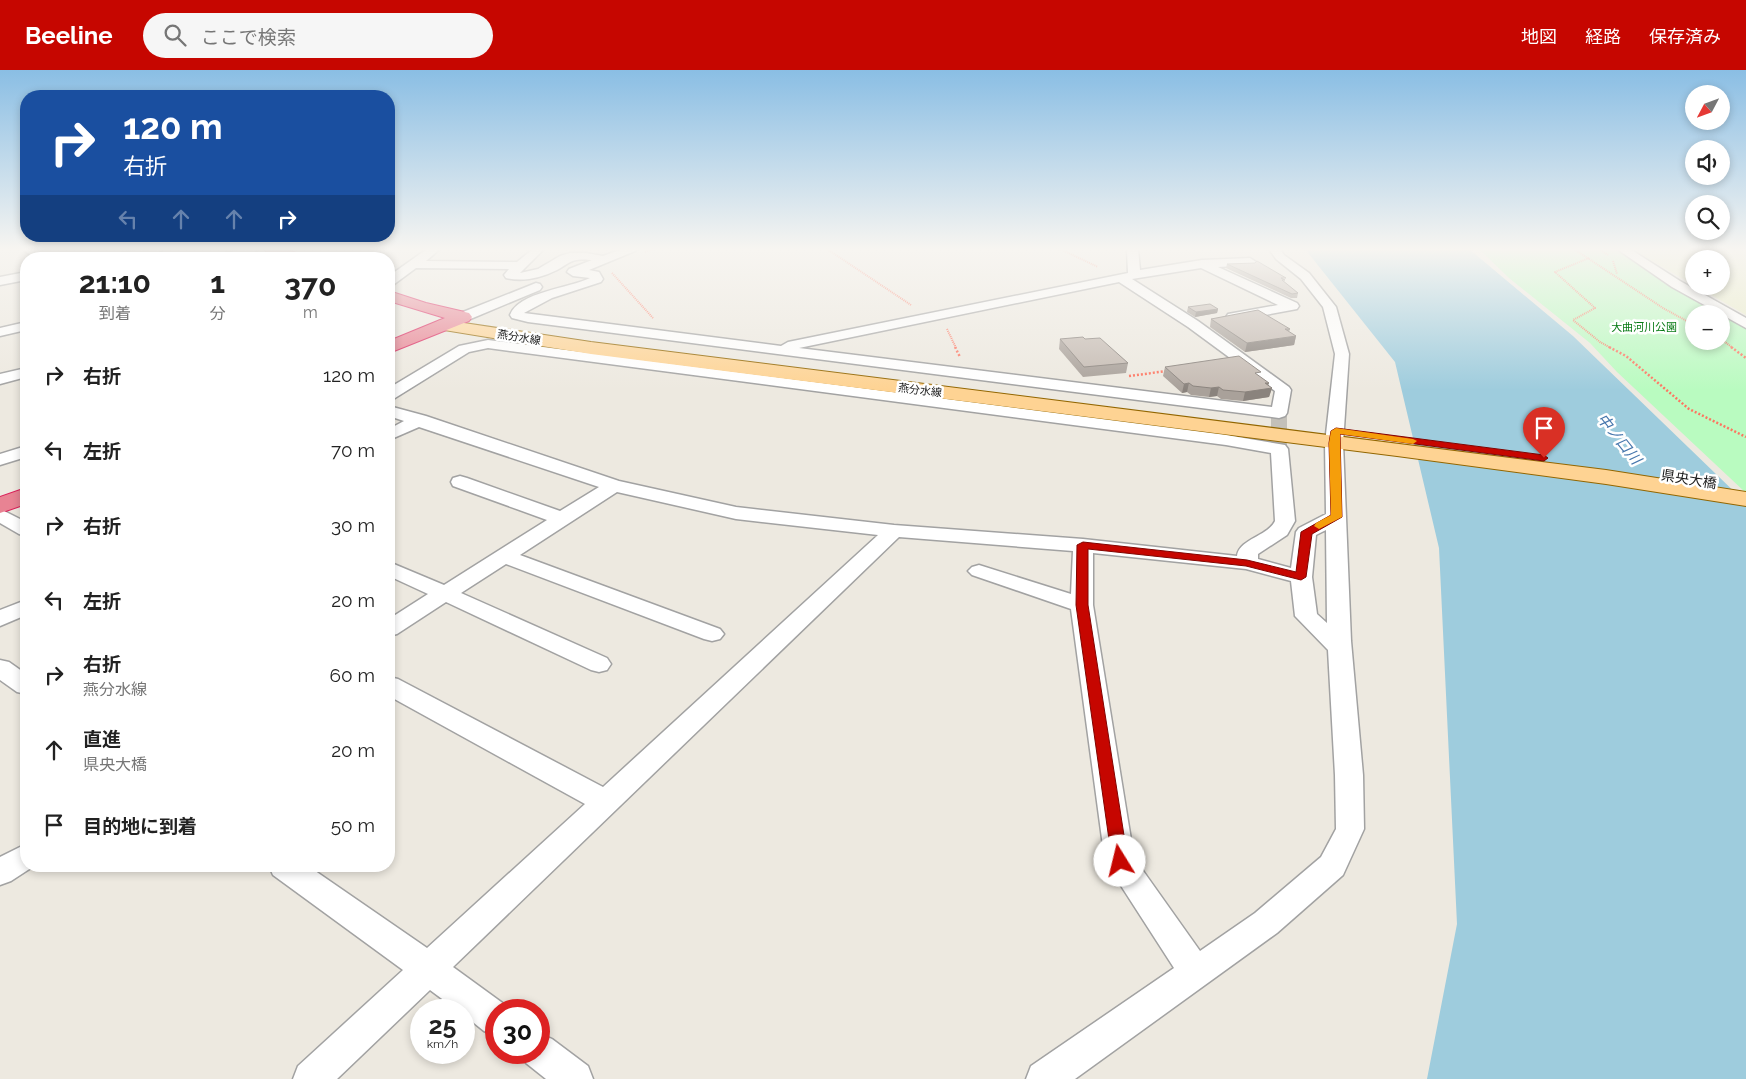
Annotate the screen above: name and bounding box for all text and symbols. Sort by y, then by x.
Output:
search box [143,13,493,58]
text: Beeline [25,21,113,50]
icon: search [161,21,189,49]
text: ここで検索 [201,26,296,48]
text: 地図 [1521,26,1557,47]
text: 経路 [1585,26,1621,47]
text: 保存済み [1649,26,1721,47]
north arrow [1685,85,1730,130]
map controls [1685,85,1730,350]
text: 120 m [123,106,223,147]
icon: right [40,110,105,175]
button: sound [1685,140,1730,185]
text: 右折 [123,153,167,179]
button: search [1685,195,1730,240]
icon: left [114,205,142,233]
icon: ahead [167,205,195,233]
icon: ahead [220,205,248,233]
icon: right [273,205,301,233]
button: + [1685,250,1730,295]
text: 21:10 [79,265,151,300]
text: 1 [210,265,225,300]
text: 370 [284,268,336,303]
text: m [303,303,318,322]
text: 到着 [99,304,131,323]
text: 分 [210,304,226,323]
button: − [1685,305,1730,350]
park label: 大曲河川公園 [1611,321,1677,334]
street label: 燕分水線 [496,328,542,347]
icon: right [40,361,68,389]
text: 120 m [323,364,375,386]
text: 右折 [83,365,121,387]
street label: 燕分水線 [897,381,943,400]
pin [1523,407,1565,458]
water label: 中ノ口川 [1593,410,1646,470]
icon: arrive [1530,414,1558,442]
icon: left [40,436,68,464]
text: 70 m [331,439,375,461]
text: 左折 [83,440,121,462]
street label: 県央大橋 [1660,467,1718,491]
icon: right [40,511,68,539]
text: 30 m [331,514,375,536]
text: 右折 [83,515,121,537]
icon: left [40,586,68,614]
text: 20 m [331,589,375,611]
text: 左折 [83,590,121,612]
text: 右折 [83,653,121,675]
icon: right [40,661,68,689]
text: 60 m [330,664,375,686]
text: 燕分水線 [83,680,147,699]
text: 直進 [83,728,121,750]
icon: ahead [40,736,68,764]
text: 20 m [331,739,375,761]
text: 県央大橋 [83,755,147,774]
icon: arrive [40,811,68,839]
text: 50 m [331,814,375,836]
text: 目的地に到着 [83,815,197,837]
position arrow [1093,834,1145,886]
speed limit sign: 30 [485,999,550,1064]
text: 25 [429,1010,456,1040]
text: km/h [427,1037,458,1051]

